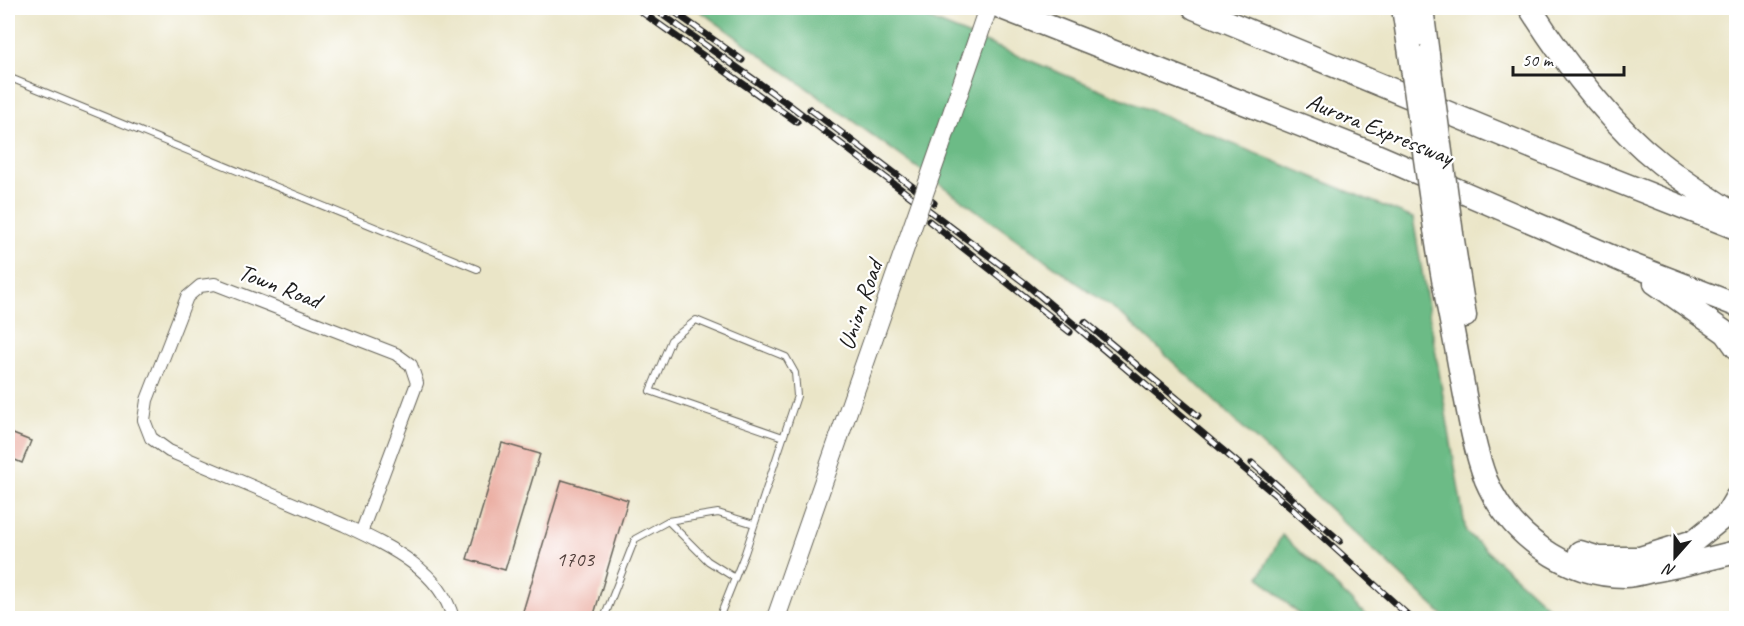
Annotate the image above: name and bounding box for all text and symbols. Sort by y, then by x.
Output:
scale bar [1513,39,1624,77]
text: 50 m [1522,49,1555,71]
street label: Aurora Expressway [1302,86,1459,173]
street label: Union Road [831,253,890,354]
street label: Town Road [235,257,329,317]
north arrow [1645,527,1705,587]
house number: 1703 [556,546,595,572]
text: N [1659,558,1678,581]

